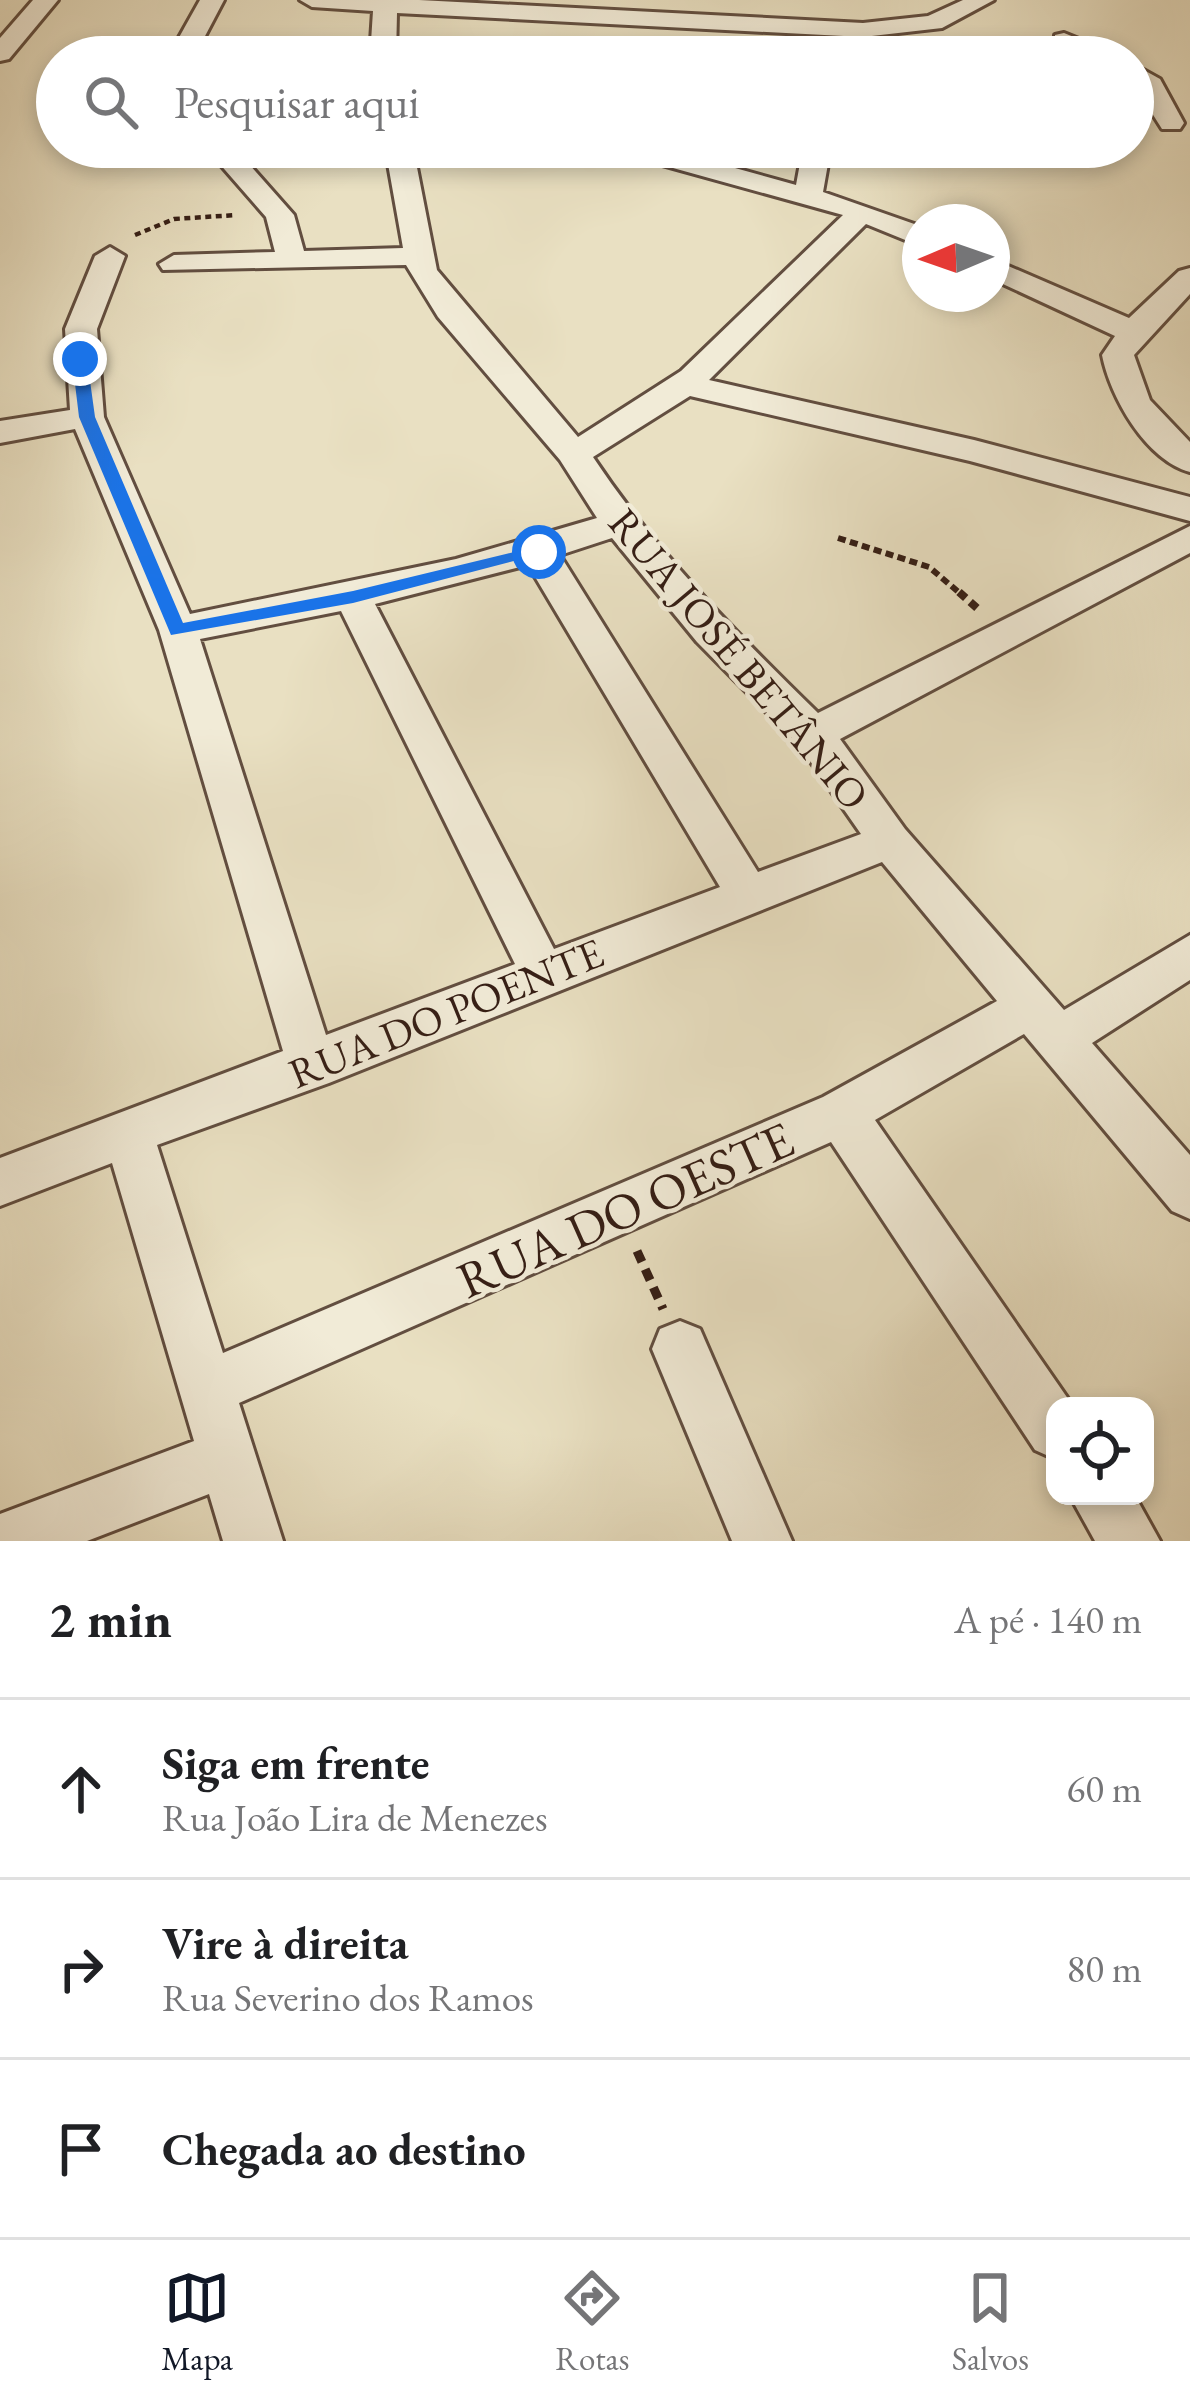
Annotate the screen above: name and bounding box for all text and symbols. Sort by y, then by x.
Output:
search box [36,36,1154,168]
icon: search [78,69,144,135]
text: Pesquisar aqui [174,73,420,131]
north arrow [902,204,1010,312]
route end [53,332,107,386]
street label: RUA JOSÉ BETÂNIO [596,497,882,821]
route start [512,525,566,579]
street label: RUA DO POENTE [281,925,611,1101]
street label: RUA DO OESTE [447,1105,803,1313]
map controls [1046,1397,1154,1505]
button: locate [1046,1397,1154,1505]
text: 2 min [48,1586,172,1652]
text: A pé · 140 m [954,1594,1142,1645]
text: Siga em frente [162,1734,430,1792]
icon: ahead [48,1756,114,1822]
text: 60 m [1066,1763,1142,1814]
text: Rua João Lira de Menezes [162,1792,548,1843]
text: Vire à direita [162,1914,409,1972]
icon: right [48,1936,114,2002]
text: 80 m [1066,1943,1142,1994]
text: Rua Severino dos Ramos [162,1972,534,2023]
icon: arrive [48,2116,114,2182]
text: Chegada ao destino [162,2120,526,2178]
tab: Mapa [161,2265,233,2380]
tab: Rotas [555,2265,629,2380]
tab: Salvos [952,2265,1029,2380]

